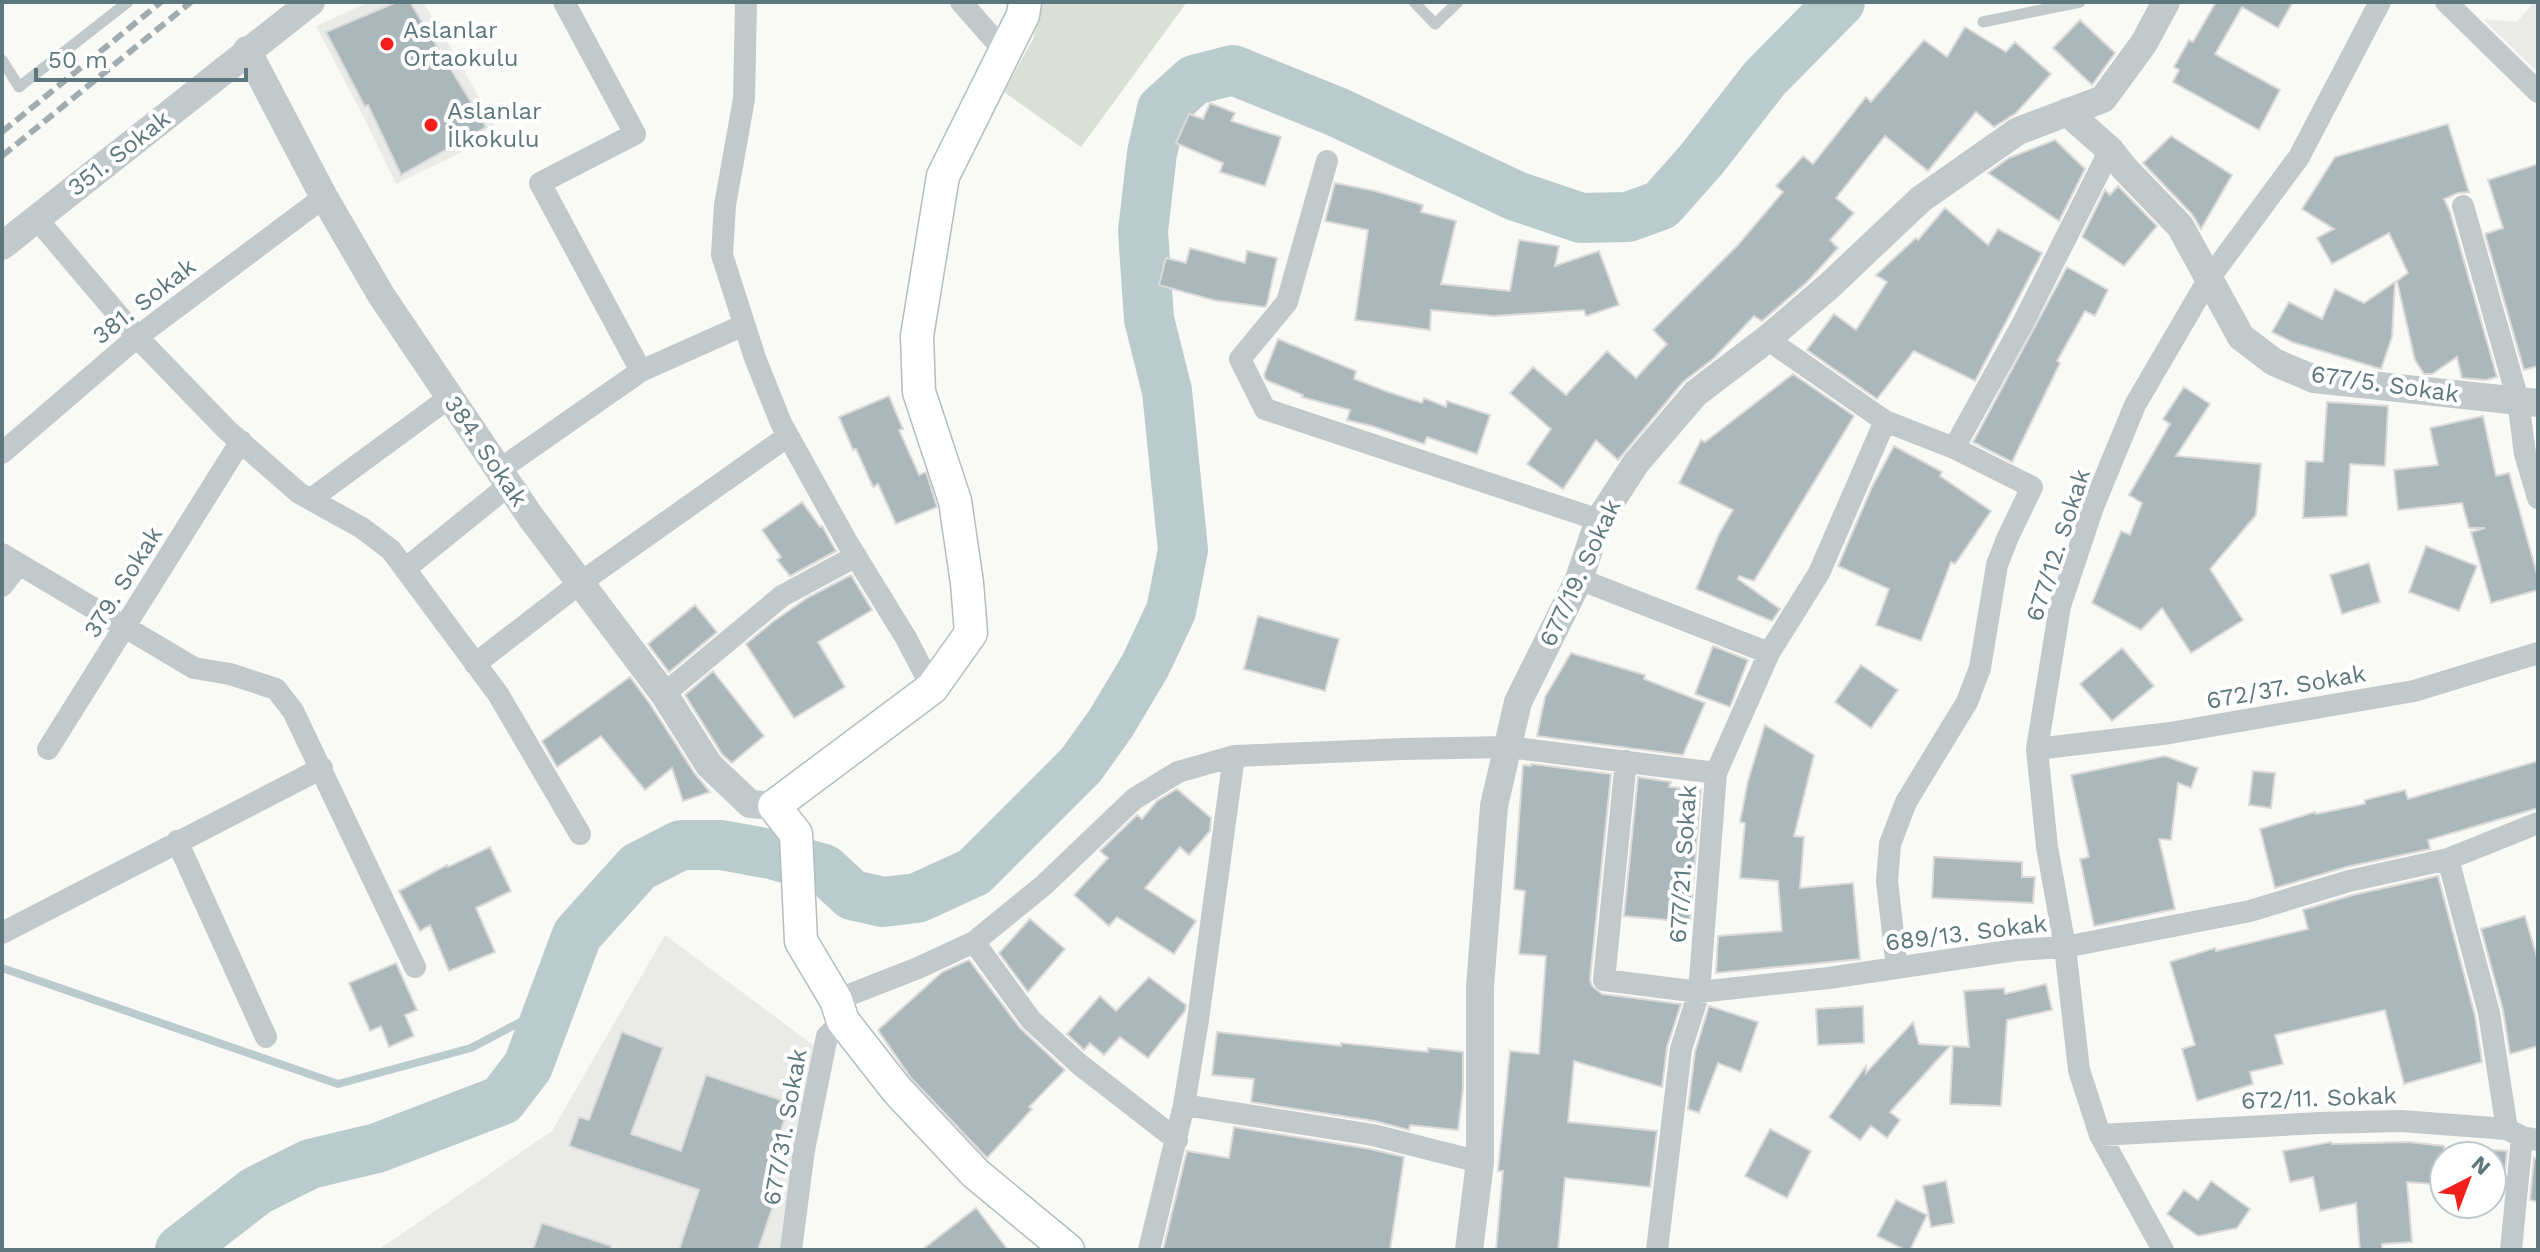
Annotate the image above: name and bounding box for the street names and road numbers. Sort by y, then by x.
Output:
street label: 351. Sokak [62,104,176,202]
street label: 381. Sokak [87,252,201,350]
street label: 677/5. Sokak [2309,360,2461,408]
street label: 384. Sokak [439,390,534,512]
street label: 677/12. Sokak [2020,465,2096,625]
street label: 677/19. Sokak [1534,495,1626,651]
street label: 379. Sokak [78,521,168,643]
street label: 672/37. Sokak [2204,659,2368,715]
street label: 677/21. Sokak [1663,783,1703,944]
street label: 689/13. Sokak [1884,909,2049,957]
street label: 677/31. Sokak [757,1046,813,1208]
street label: 672/11. Sokak [2241,1081,2398,1115]

